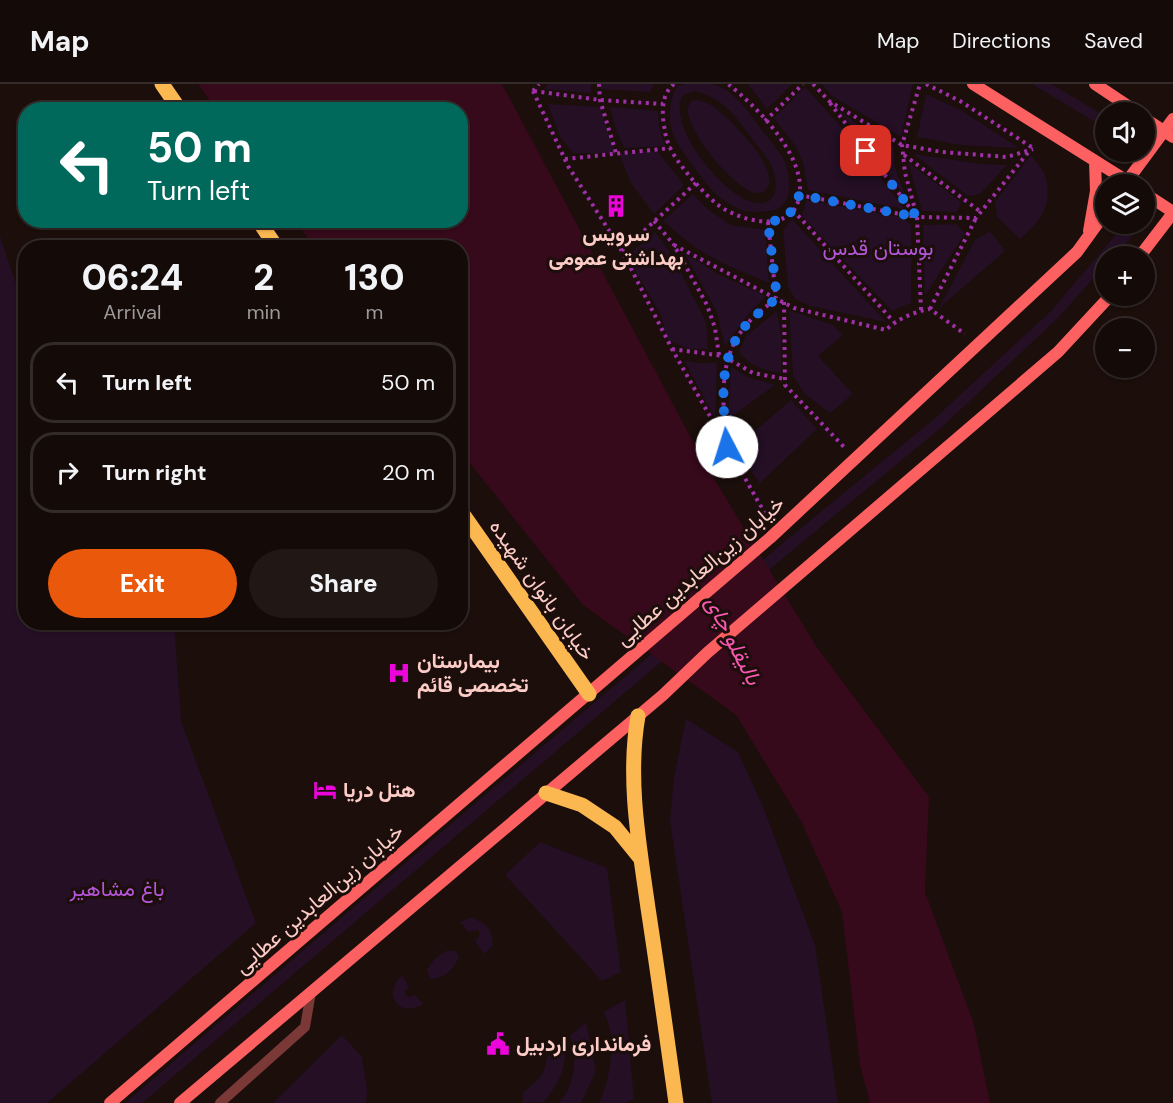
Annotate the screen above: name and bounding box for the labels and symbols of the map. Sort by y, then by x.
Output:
pin [840,125,891,176]
building icon: سرویس بهداشتی عمومی [603,193,629,219]
place label: سرویس بهداشتی عمومی [548,220,684,272]
park label: بوستان قدس [822,234,934,262]
position arrow [695,415,759,479]
street label: خیابان زین‌العابدین عطایی [609,490,791,652]
street label: خیابان بانوان شهیده [483,514,601,666]
water label: بالیقلو چای [699,591,769,690]
place label: بیمارستان تخصصی قائم [417,647,529,699]
hospital icon: بیمارستان تخصصی قائم [386,660,412,686]
place label: هتل دریا [343,776,416,804]
hotel icon: هتل دریا [312,777,338,803]
street label: خیابان زین‌العابدین عطایی [228,818,410,980]
park label: باغ مشاهیر [69,875,164,903]
place label: فرمانداری اردبیل [516,1030,651,1058]
public building icon: فرمانداری اردبیل [485,1031,511,1057]

